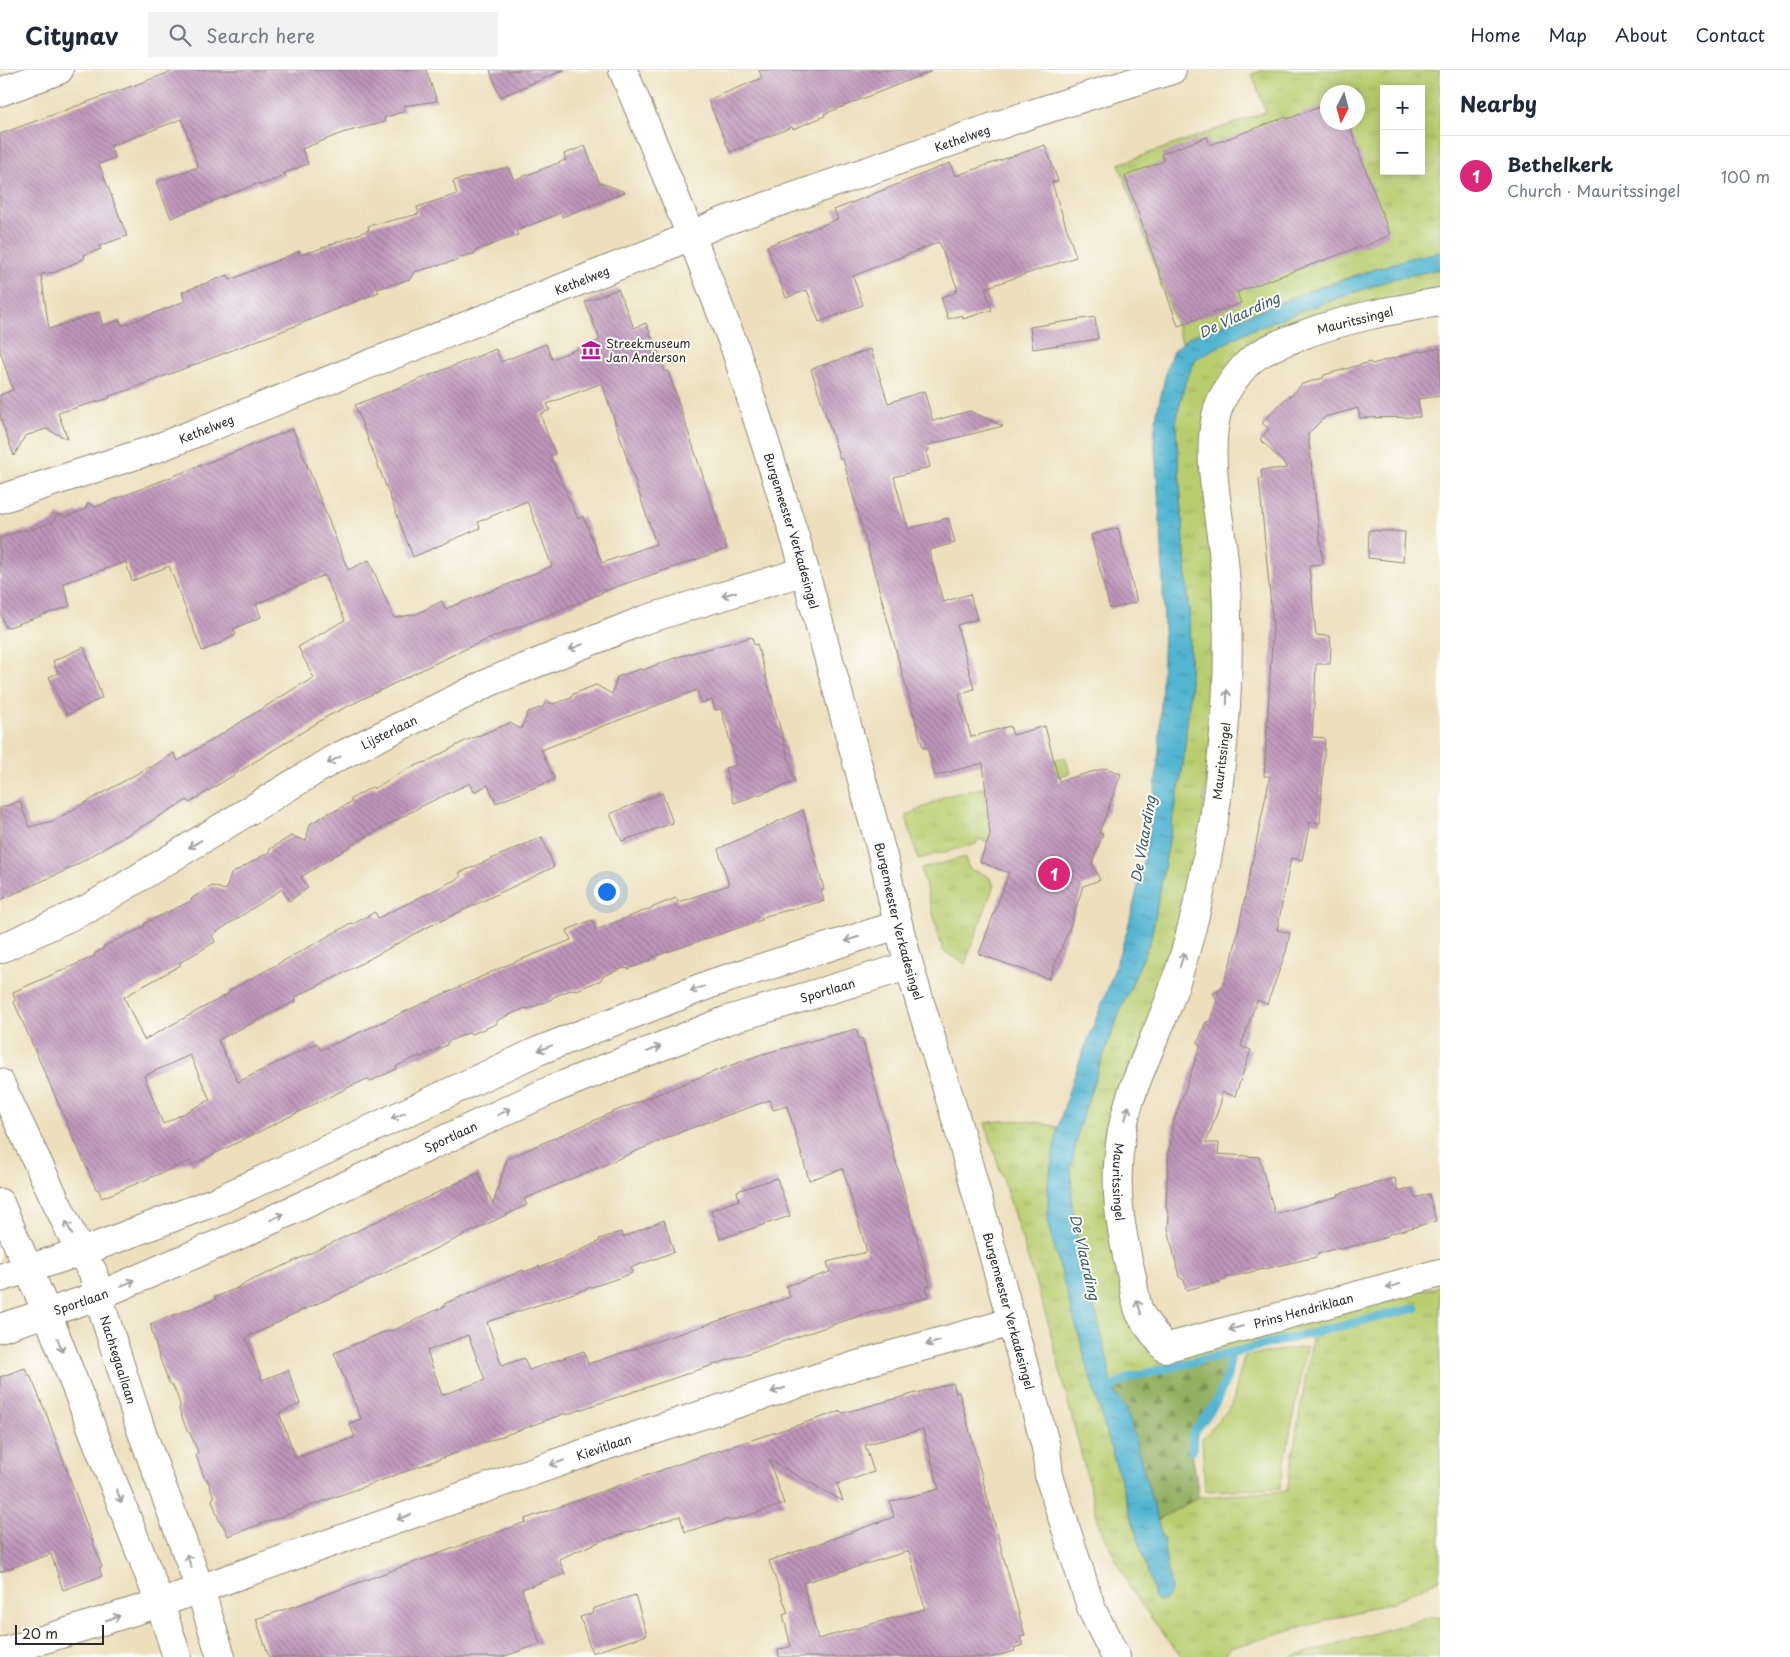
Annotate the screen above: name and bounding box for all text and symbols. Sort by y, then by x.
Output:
search box [148,12,498,57]
text: Citynav [25,17,118,53]
icon: search [166,21,194,49]
text: Search here [206,21,315,49]
text: Home [1470,21,1520,48]
text: Map [1548,21,1587,48]
text: About [1615,21,1667,48]
text: Contact [1695,21,1765,48]
north arrow [1320,85,1365,130]
map controls [1380,85,1425,175]
button: + [1380,85,1425,130]
text: Nearby [1460,87,1537,119]
street label: Kethelweg [932,120,992,156]
button: − [1380,130,1425,175]
text: Bethelkerk [1507,150,1613,178]
text: 1 [1472,164,1480,188]
text: 100 m [1721,164,1770,188]
text: Church · Mauritssingel [1507,178,1680,202]
street label: Kethelweg [552,261,612,299]
water label: De Vlaarding [1195,287,1284,343]
street label: Mauritssingel [1315,302,1395,338]
place label: Streekmuseum Jan Anderson [606,334,691,366]
museum icon: Streekmuseum Jan Anderson [580,339,602,361]
street label: Kethelweg [176,410,236,448]
street label: Burgemeester Verkadesingel [760,450,824,611]
one-way arrow [722,589,738,599]
one-way arrow [569,643,584,652]
one-way arrow [1222,689,1231,705]
street label: Lijsterlaan [358,710,420,753]
street label: Mauritssingel [1207,721,1235,801]
one-way arrow [326,755,341,765]
water label: De Vlaarding [1125,793,1161,884]
one-way arrow [188,839,202,849]
street label: Burgemeester Verkadesingel [870,840,928,1002]
pin: 1 [1038,855,1070,893]
your location [594,879,620,905]
one-way arrow [844,935,860,945]
one-way arrow [1177,952,1187,968]
street label: Sportlaan [798,973,857,1007]
one-way arrow [690,985,705,995]
one-way arrow [646,1044,661,1054]
one-way arrow [538,1045,553,1054]
one-way arrow [1123,1105,1132,1121]
one-way arrow [496,1107,511,1116]
one-way arrow [391,1112,406,1122]
street label: Sportlaan [421,1117,480,1157]
street label: Mauritssingel [1109,1142,1129,1222]
one-way arrow [269,1212,284,1222]
water label: De Vlaarding [1065,1212,1105,1303]
one-way arrow [63,1221,73,1236]
street label: Burgemeester Verkadesingel [979,1230,1039,1391]
one-way arrow [120,1277,135,1287]
one-way arrow [1385,1281,1401,1291]
street label: Sportlaan [51,1284,111,1319]
street label: Prins Hendriklaan [1252,1288,1355,1332]
one-way arrow [1134,1299,1144,1315]
street label: Nachtegaallaan [96,1313,141,1406]
one-way arrow [1229,1324,1245,1334]
one-way arrow [56,1337,65,1352]
one-way arrow [926,1339,942,1349]
one-way arrow [770,1386,786,1396]
street label: Kievitlaan [574,1429,633,1465]
one-way arrow [550,1459,565,1468]
one-way arrow [115,1489,124,1504]
one-way arrow [396,1513,412,1522]
one-way arrow [184,1554,193,1569]
one-way arrow [105,1612,121,1622]
scale bar [15,1622,104,1645]
text: 20 m [22,1623,58,1644]

